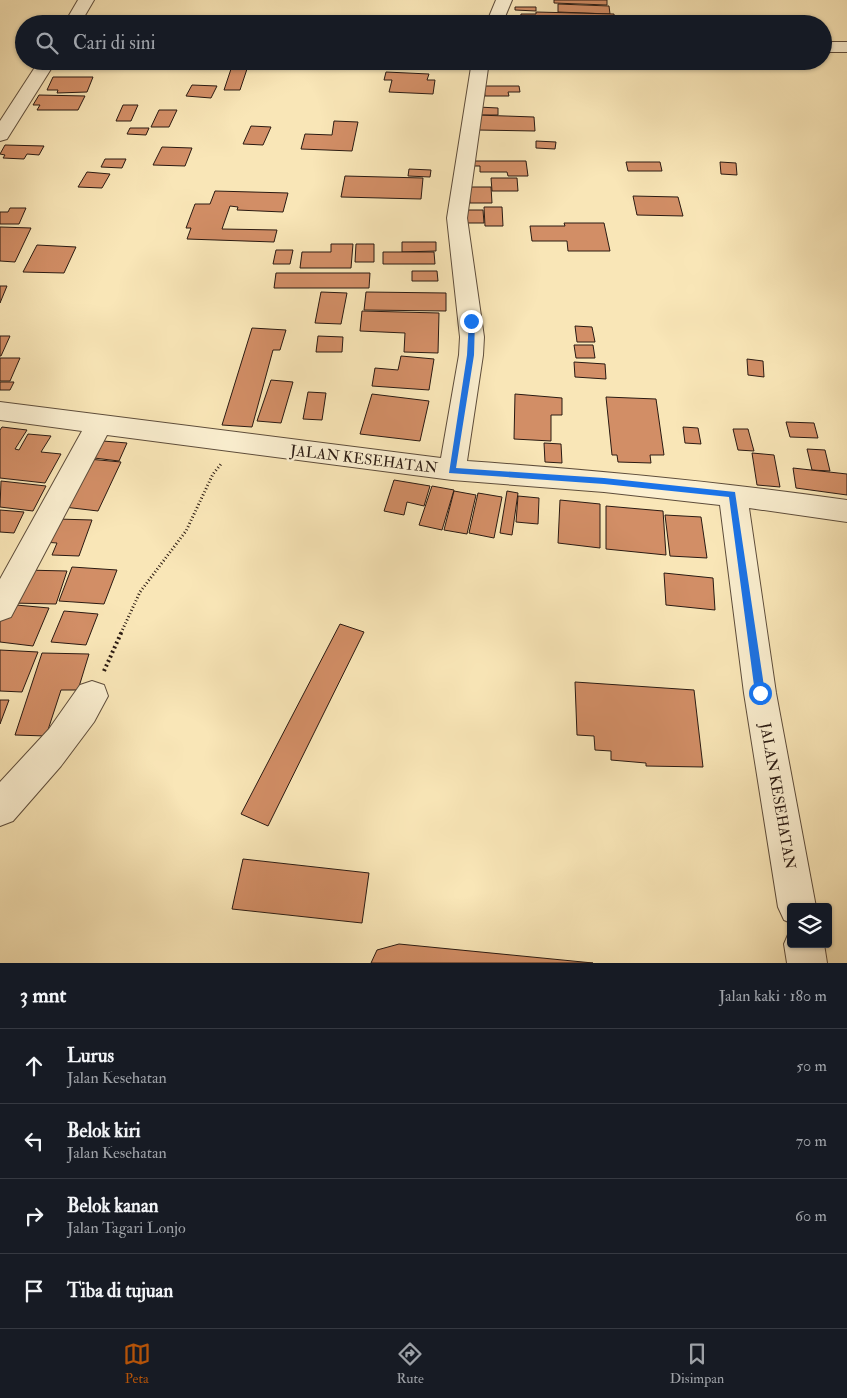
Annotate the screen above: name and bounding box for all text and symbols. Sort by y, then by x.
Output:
search box [15,15,832,70]
icon: search [33,29,61,57]
text: Cari di sini [73,31,156,55]
route end [460,310,483,333]
street label: JALAN KESEHATAN [288,441,439,479]
route start [749,682,772,705]
street label: JALAN KESEHATAN [754,720,800,871]
map controls [787,903,832,948]
button: layers [787,903,832,948]
text: 3 mnt [20,982,66,1009]
text: Jalan kaki · 180 m [719,986,827,1006]
text: Lurus [67,1044,114,1068]
icon: ahead [20,1052,48,1080]
text: 50 m [796,1056,827,1076]
text: Jalan Kesehatan [67,1068,167,1088]
text: Belok kiri [67,1119,141,1143]
icon: left [20,1127,48,1155]
text: 70 m [796,1131,827,1151]
text: Jalan Kesehatan [67,1143,167,1163]
text: Belok kanan [67,1194,158,1218]
icon: right [20,1202,48,1230]
text: 60 m [795,1206,827,1226]
text: Jalan Tagari Lonjo [67,1218,186,1238]
icon: arrive [20,1277,48,1305]
text: Tiba di tujuan [67,1279,173,1303]
tab: Peta [123,1340,151,1387]
tab: Rute [396,1340,424,1387]
tab: Disimpan [670,1340,724,1387]

